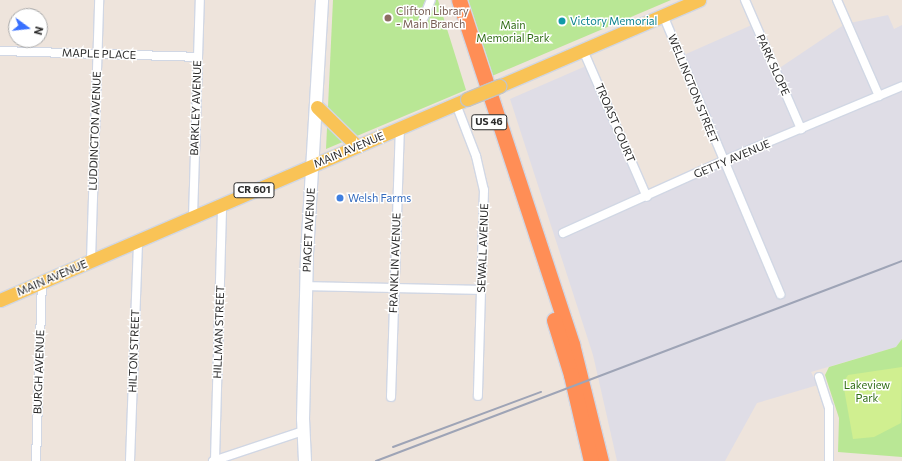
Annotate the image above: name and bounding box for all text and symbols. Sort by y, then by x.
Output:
place label: Clifton Library - Main Branch [396,5,469,31]
north arrow [8,8,48,48]
marker: Clifton Library - Main Branch [383,13,393,23]
place label: Victory Memorial [570,14,657,28]
marker: Victory Memorial [557,16,567,26]
park label: Main Memorial Park [476,19,550,45]
text: N [32,25,46,37]
street label: WELLINGTON STREET [665,32,721,146]
street label: PARK SLOPE [754,32,792,98]
street label: MAPLE PLACE [62,46,136,62]
street label: BARKLEY AVENUE [188,60,204,156]
street label: LUDDINGTON AVENUE [86,71,104,191]
street label: TROAST COURT [592,81,638,165]
road number: US 46 [471,114,507,130]
street label: MAIN AVENUE [312,129,386,171]
street label: GETTY AVENUE [692,137,772,181]
road number: CR 601 [233,182,275,198]
street label: PIAGET AVENUE [300,187,318,273]
place label: Welsh Farms [348,191,411,205]
marker: Welsh Farms [335,193,345,203]
street label: SEWALL AVENUE [475,203,491,293]
street label: FRANKLIN AVENUE [387,213,403,313]
street label: MAIN AVENUE [15,257,89,299]
street label: HILLMAN STREET [211,285,227,379]
street label: HILTON STREET [126,309,142,393]
street label: BURGH AVENUE [31,330,47,414]
park label: Lakeview Park [844,379,890,405]

